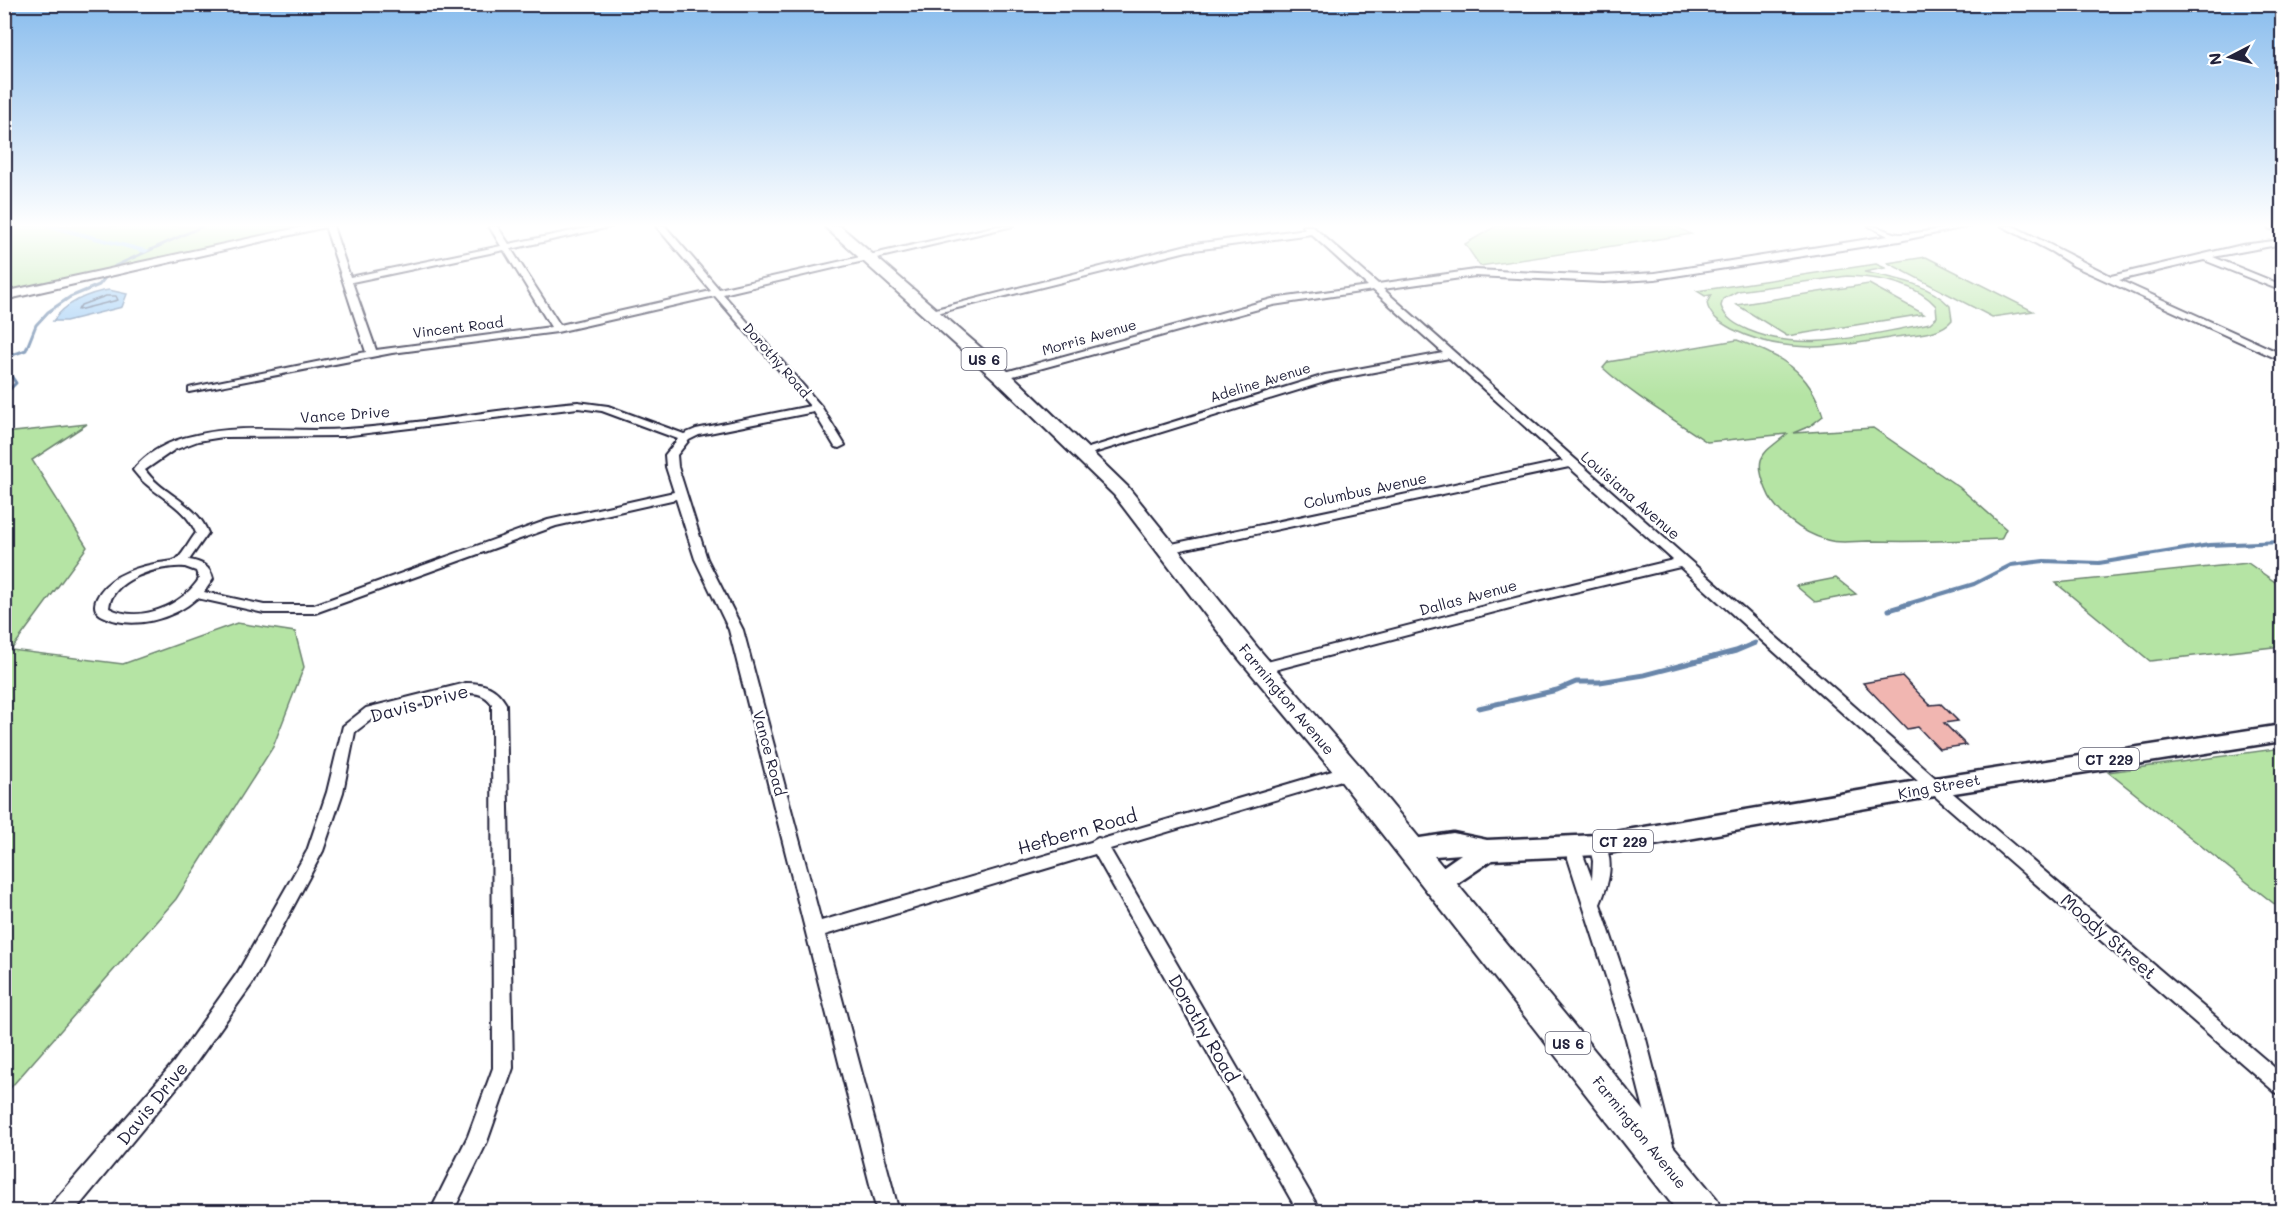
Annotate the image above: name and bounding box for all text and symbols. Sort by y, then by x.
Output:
north arrow [2200,27,2260,87]
text: N [2203,52,2226,66]
street label: Vincent Road [412,312,505,342]
street label: Morris Avenue [1040,314,1138,360]
street label: Dorothy Road [739,318,815,402]
road number: US 6 [962,348,1006,370]
street label: Adeline Avenue [1207,358,1313,406]
street label: Vance Drive [299,401,391,427]
street label: Louisiana Avenue [1577,446,1685,544]
street label: Columbus Avenue [1302,467,1428,513]
street label: Dallas Avenue [1417,574,1519,620]
street label: Farmington Avenue [1235,639,1339,759]
street label: Davis Drive [367,678,471,728]
street label: Vance Road [749,708,791,798]
road number: CT 229 [2079,748,2139,770]
street label: King Street [1896,769,1982,803]
street label: Hefbern Road [1014,802,1140,860]
road number: CT 229 [1593,830,1653,852]
street label: Moody Street [2056,888,2162,984]
street label: Dorothy Road [1163,970,1245,1086]
road number: US 6 [1546,1032,1590,1054]
street label: Davis Drive [111,1056,193,1150]
street label: Farmington Avenue [1588,1072,1692,1192]

